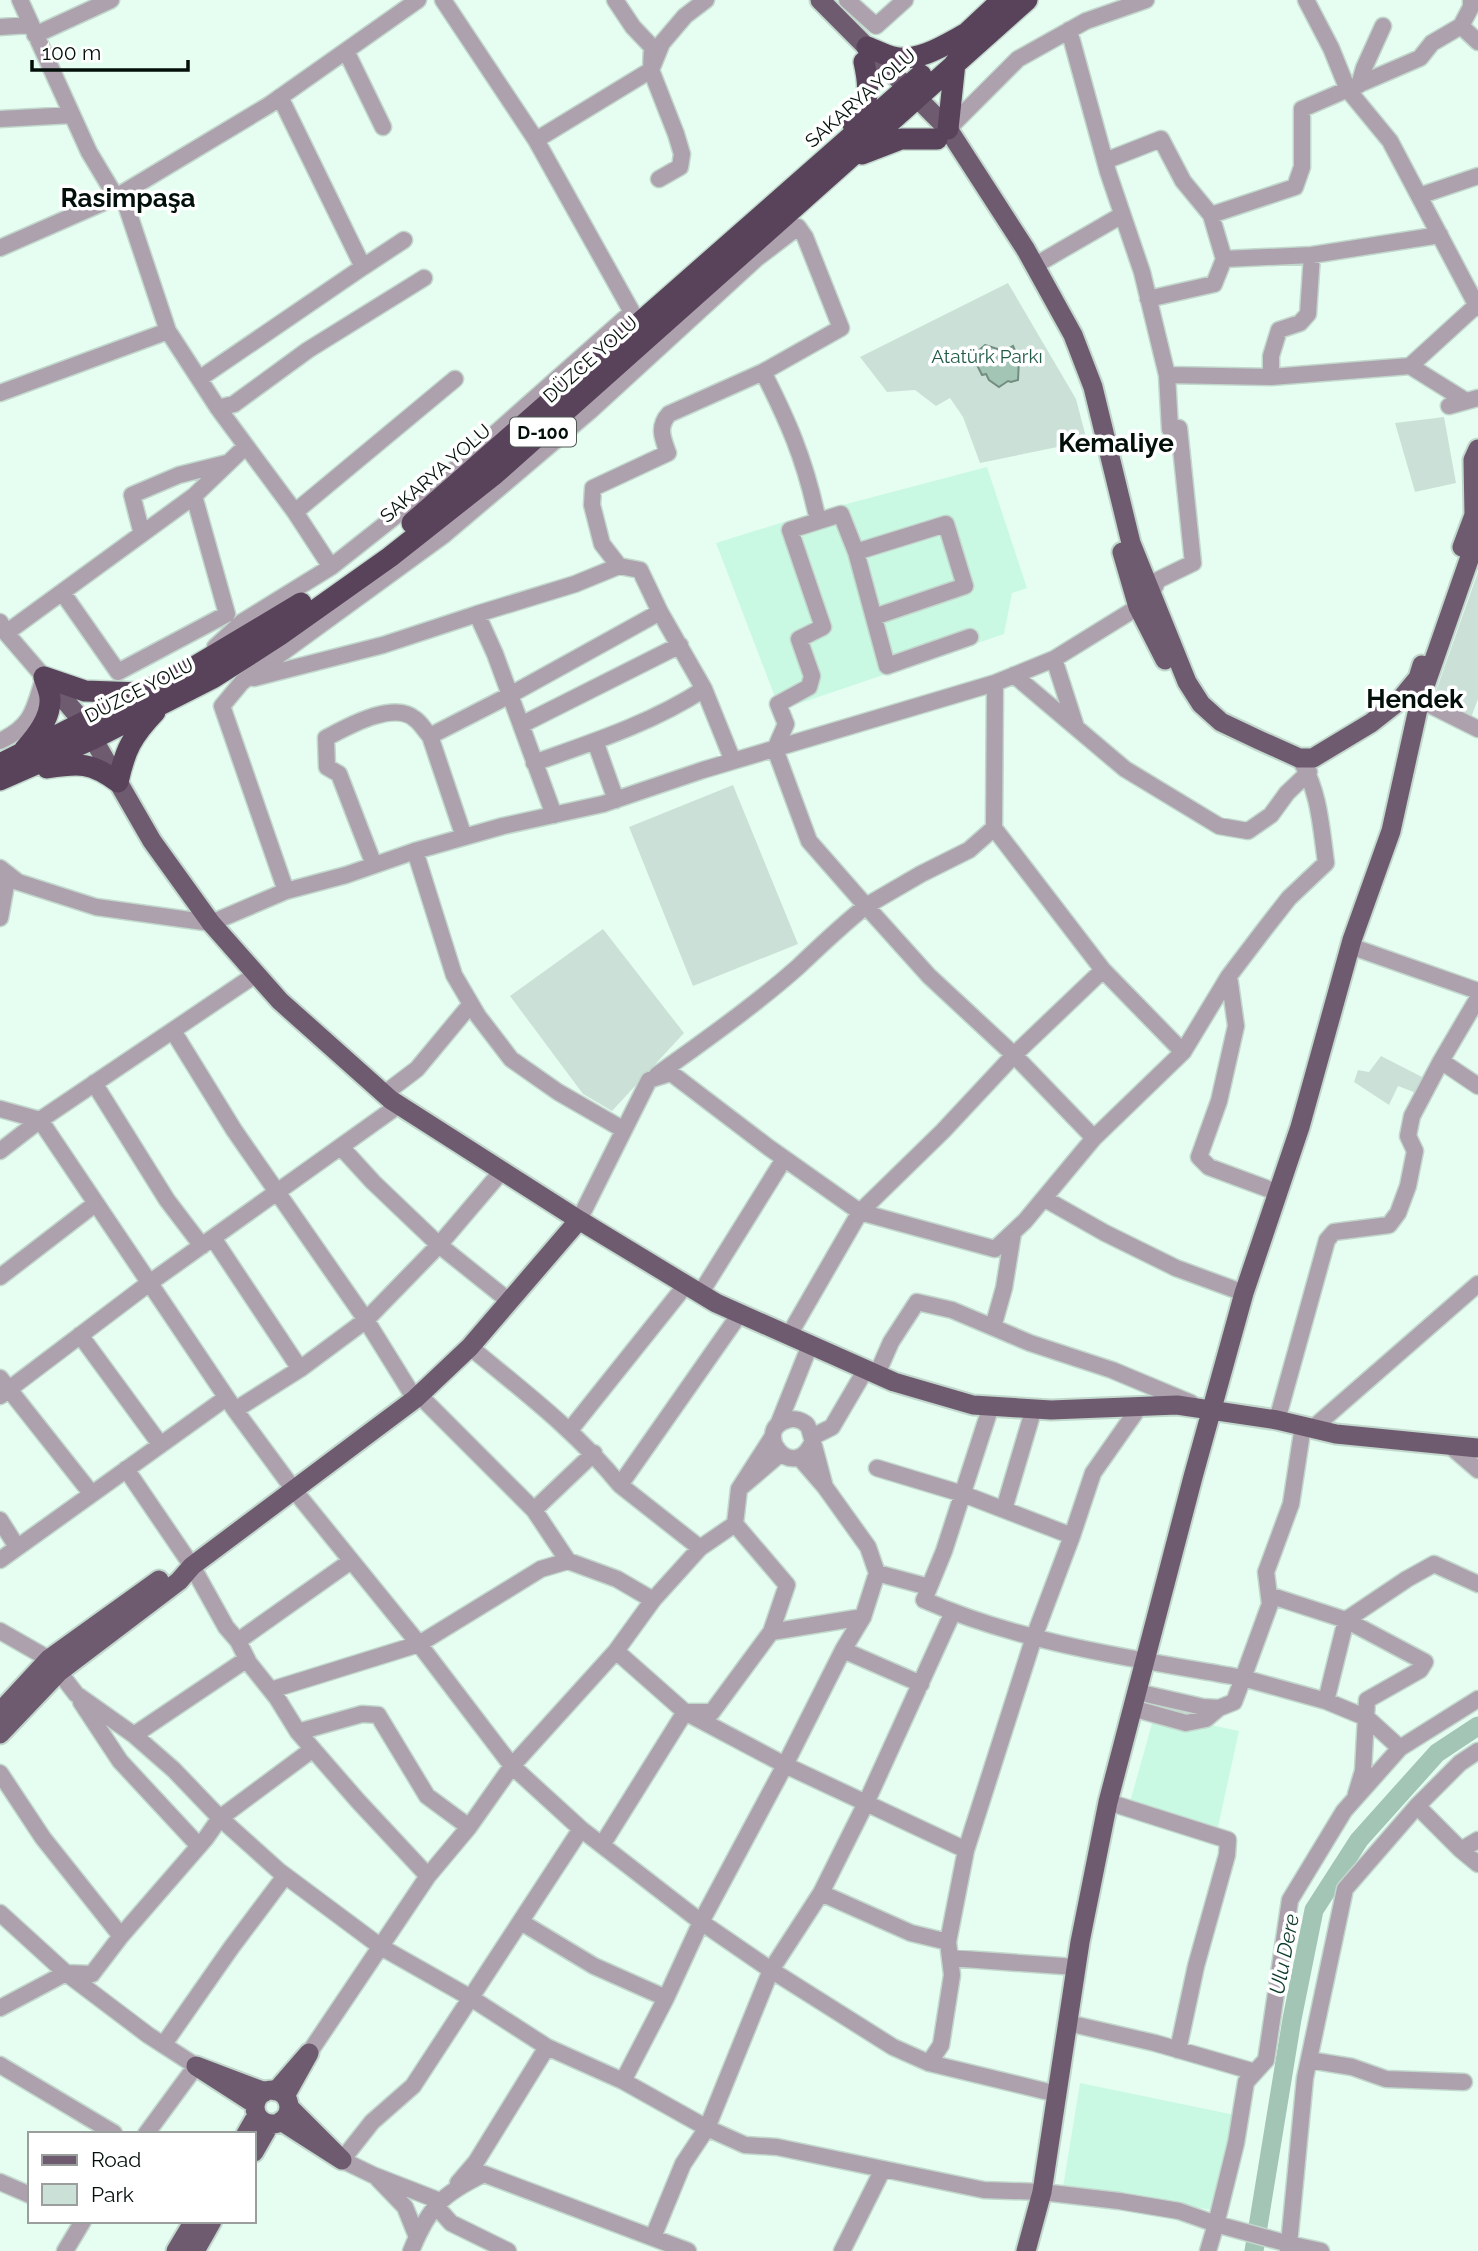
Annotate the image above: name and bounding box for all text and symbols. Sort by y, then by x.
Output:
scale bar [32,28,187,72]
text: 100 m [42,40,101,65]
street label: SAKARYA YOLU [800,44,920,152]
district label: Rasimpaşa [61,183,195,213]
street label: DÜZCE YOLU [538,311,642,407]
park label: Atatürk Parkı [931,345,1043,367]
road number: D-100 [510,418,576,446]
street label: SAKARYA YOLU [375,419,495,527]
district label: Kemaliye [1058,428,1174,458]
street label: DÜZCE YOLU [81,653,197,727]
district label: Hendek [1366,684,1464,714]
water label: Ulu Dere [1264,1912,1304,1996]
legend [28,2132,256,2223]
text: Road [91,2147,141,2172]
text: Park [91,2182,134,2207]

